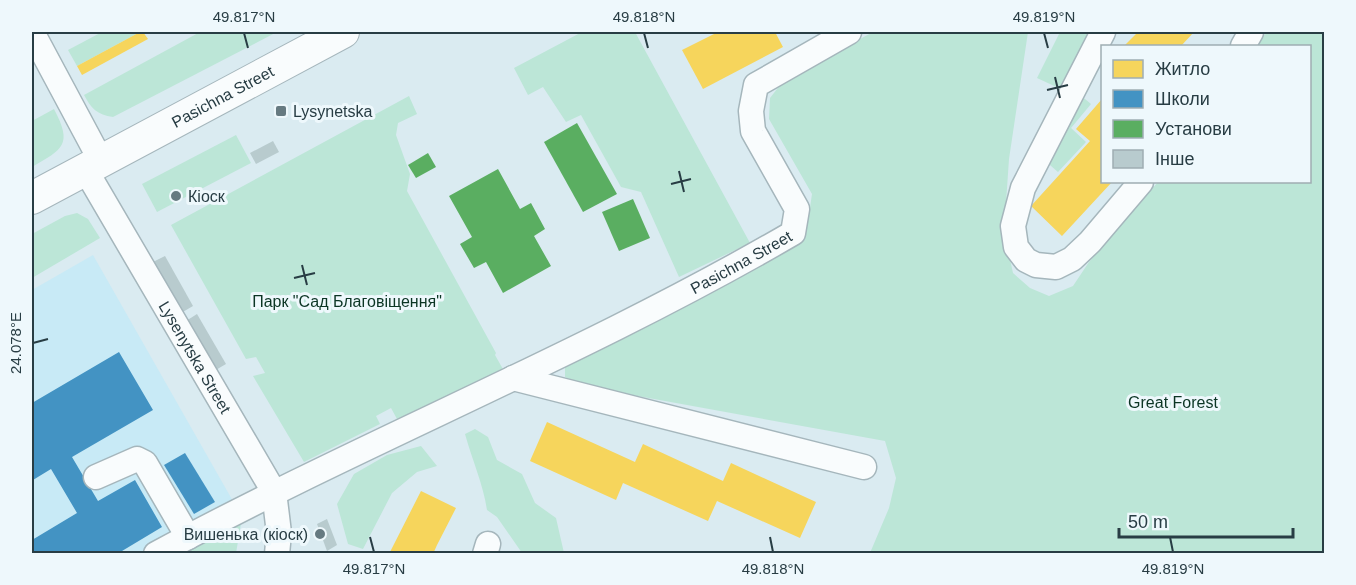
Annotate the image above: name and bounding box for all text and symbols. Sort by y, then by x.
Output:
text: 49.817°N [213,8,275,25]
text: 49.818°N [613,8,675,25]
text: 49.819°N [1013,8,1075,25]
legend [1101,45,1311,183]
text: Житло [1155,59,1210,79]
street label: Pasichna Street [169,62,277,131]
text: Школи [1155,89,1210,109]
place label: Lysynetska [293,103,373,120]
marker: Lysynetska [274,104,288,118]
text: Установи [1155,119,1232,139]
text: Інше [1155,149,1194,169]
place label: Кіоск [188,188,226,205]
marker: Кіоск [169,189,183,203]
street label: Pasichna Street [688,227,795,297]
park label: Парк "Сад Благовіщення" [252,293,442,310]
street label: Lysenytska Street [155,298,234,417]
text: 24.078°E [7,312,24,374]
park label: Great Forest [1128,394,1218,411]
scale bar [1119,501,1293,539]
text: 50 m [1128,512,1168,532]
place label: Вишенька (кіоск) [184,526,308,543]
marker: Вишенька (кіоск) [313,527,327,541]
text: 49.817°N [343,560,405,577]
text: 49.818°N [742,560,804,577]
text: 49.819°N [1142,560,1204,577]

